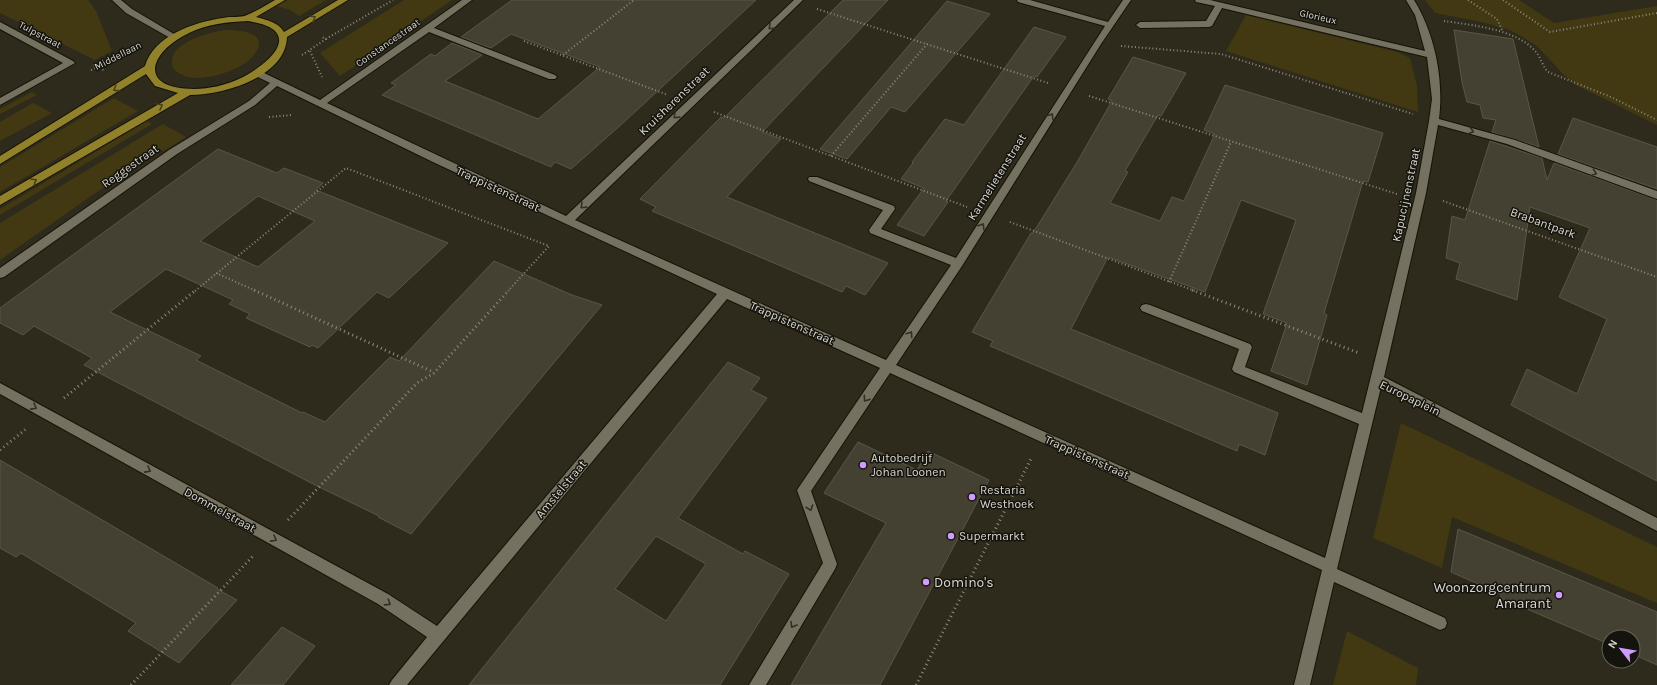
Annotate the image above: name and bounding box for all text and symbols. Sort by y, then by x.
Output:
street label: Glorieux [1298,7,1338,27]
one-way arrow [309,15,316,22]
street label: Constancestraat [353,16,423,70]
street label: Tulpstraat [17,19,64,51]
one-way arrow [768,22,776,30]
street label: Middellaan [93,39,143,73]
street label: Kruisherenstraat [636,63,713,138]
one-way arrow [113,84,120,92]
one-way arrow [156,104,163,111]
one-way arrow [673,111,681,119]
one-way arrow [1046,113,1054,120]
one-way arrow [1468,126,1475,135]
street label: Karmelietenstraat [965,131,1030,223]
street label: Reggestraat [99,141,161,191]
street label: Kapucijnenstraat [1389,146,1423,243]
street label: Trappistenstraat [454,163,543,215]
one-way arrow [1591,168,1598,176]
one-way arrow [30,178,37,185]
one-way arrow [580,201,588,209]
street label: Brabantpark [1508,205,1578,241]
one-way arrow [977,223,985,230]
street label: Trappistenstraat [748,298,837,348]
one-way arrow [905,332,912,339]
street label: Europaplein [1377,377,1443,419]
one-way arrow [863,395,871,402]
one-way arrow [30,403,37,410]
street label: Trappistenstraat [1043,432,1132,482]
place label: Autobedrijf Johan Loonen [871,451,946,479]
street label: Amstelstraat [533,457,590,521]
marker: Autobedrijf Johan Loonen [858,460,868,470]
one-way arrow [144,465,151,473]
place label: Restaria Westhoek [980,483,1034,511]
street label: Dommelstraat [182,485,259,536]
marker: Restaria Westhoek [967,492,977,502]
one-way arrow [805,505,814,512]
place label: Supermarkt [959,529,1025,543]
marker: Supermarkt [946,531,956,541]
one-way arrow [270,535,277,542]
place label: Domino's [934,574,994,591]
marker: Domino's [921,577,931,587]
place label: Woonzorgcentrum Amarant [1433,579,1551,612]
marker: Woonzorgcentrum Amarant [1554,590,1564,600]
one-way arrow [384,598,391,605]
one-way arrow [790,621,798,628]
north arrow [1601,629,1641,669]
text: N [1605,637,1620,651]

